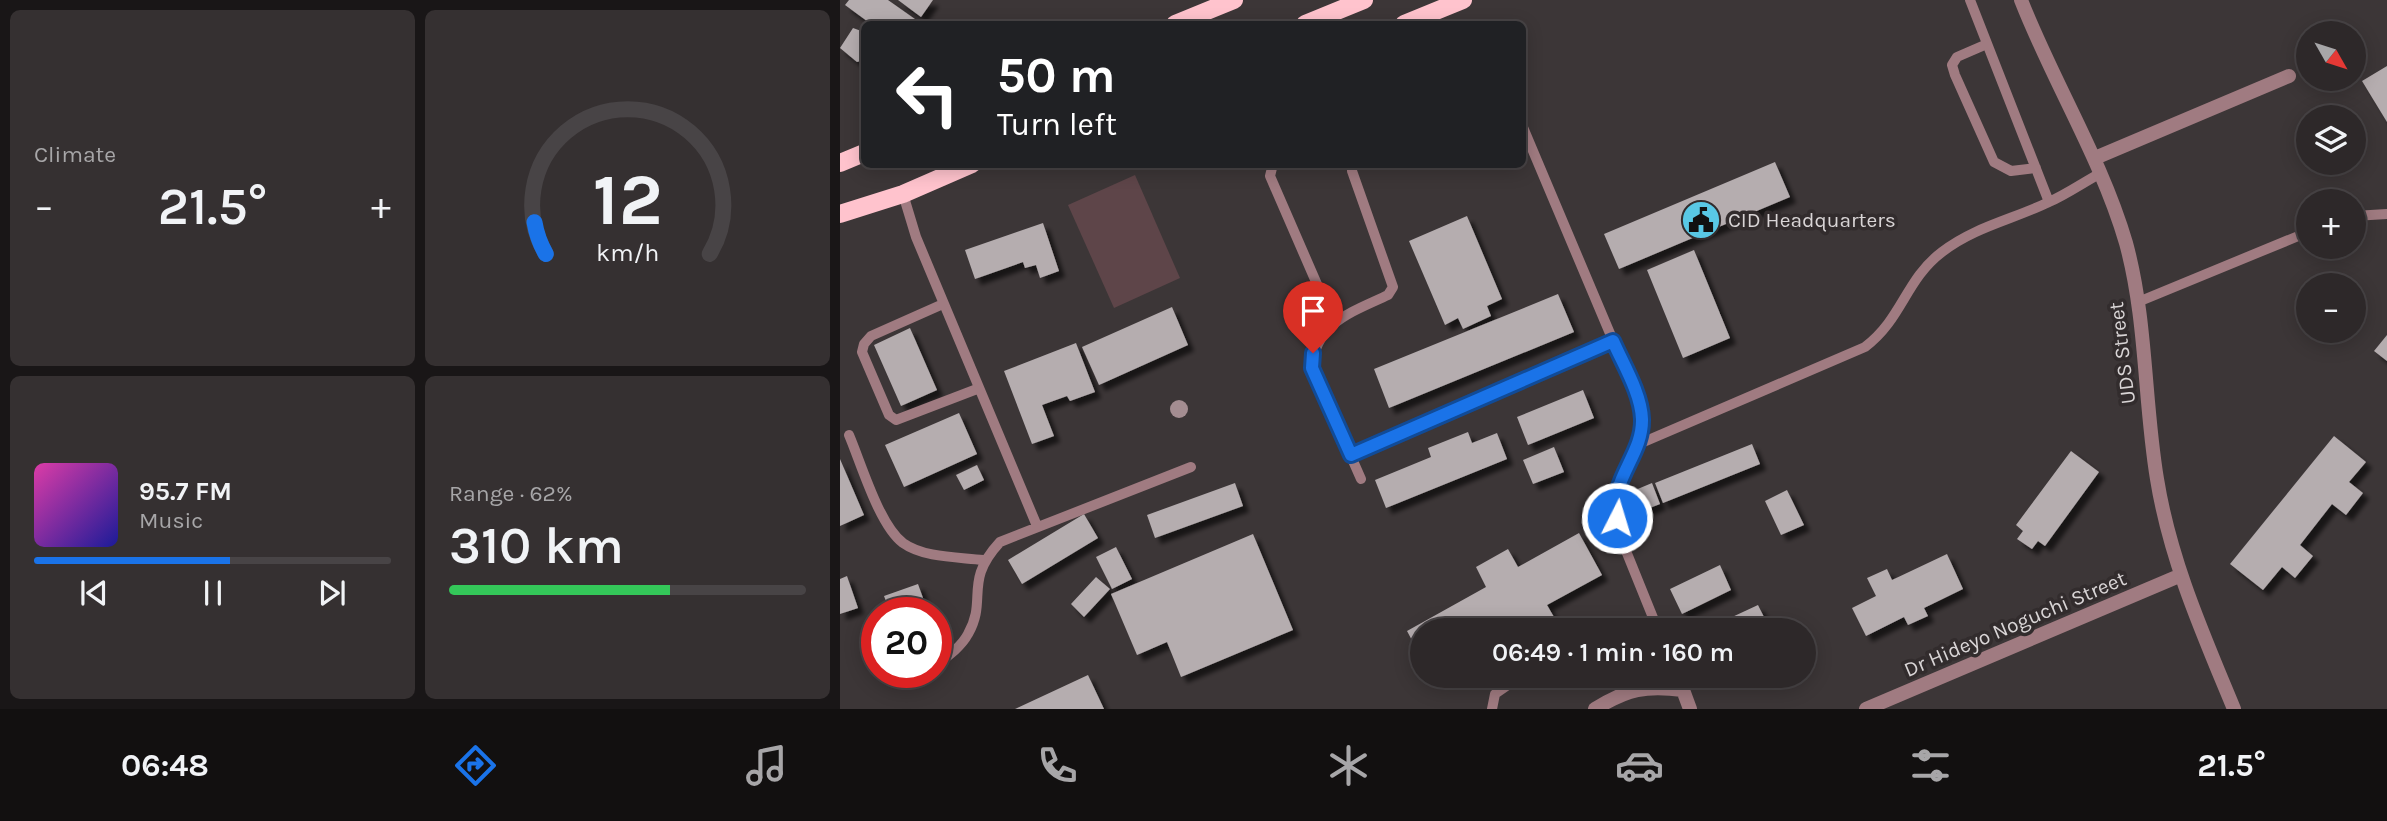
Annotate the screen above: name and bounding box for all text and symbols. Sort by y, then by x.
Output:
north arrow [2296,21,2366,91]
map controls [2296,21,2366,343]
text: 50 m [997,47,1115,104]
icon: left [882,49,973,140]
button: layers [2296,105,2366,175]
text: Turn left [997,106,1117,143]
text: Climate [34,141,116,168]
text: 12 [593,157,663,242]
text: 21.5° [158,176,267,237]
text: − [34,184,54,229]
text: + [371,184,391,229]
button: + [2296,189,2366,259]
public building icon: CID Headquarters [1680,199,1722,241]
place label: CID Headquarters [1728,208,1896,232]
text: km/h [596,238,659,267]
button: − [2296,273,2366,343]
pin [1283,281,1343,353]
icon: arrive [1294,292,1332,330]
street label: UDS Street [2104,300,2140,406]
text: 95.7 FM [139,476,232,507]
text: Range · 62% [449,480,573,507]
position arrow [1580,481,1654,555]
text: Music [139,507,203,534]
text: 310 km [449,515,624,576]
street label: Dr Hideyo Noguchi Street [1900,566,2130,682]
icon: previous [75,574,113,612]
icon: pause [194,574,232,612]
icon: next [313,574,351,612]
speed limit sign: 20 [861,597,952,688]
text: 06:49 · 1 min · 160 m [1492,637,1734,668]
icon: directions [451,741,500,790]
icon: music [742,741,791,790]
icon: phone [1033,741,1082,790]
icon: climate [1324,741,1373,790]
icon: car [1615,741,1664,790]
icon: filters [1906,741,1955,790]
text: 06:48 [121,747,209,784]
text: 21.5° [2197,747,2266,784]

